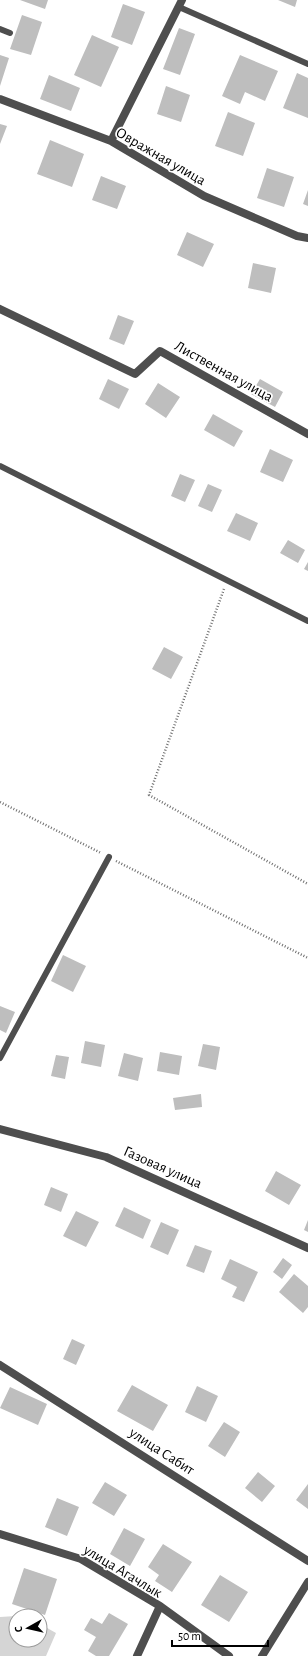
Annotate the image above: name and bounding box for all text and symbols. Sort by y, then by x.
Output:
street label: Овражная улица [113,125,208,188]
street label: Лиственная улица [172,338,276,405]
street label: Газовая улица [121,1144,204,1191]
street label: улица Сабит [126,1424,197,1478]
street label: улица Агачлык [80,1542,165,1601]
north arrow [8,1608,48,1648]
scale bar [172,1622,268,1648]
text: С [13,1626,24,1633]
text: 50 m [178,1630,201,1642]

